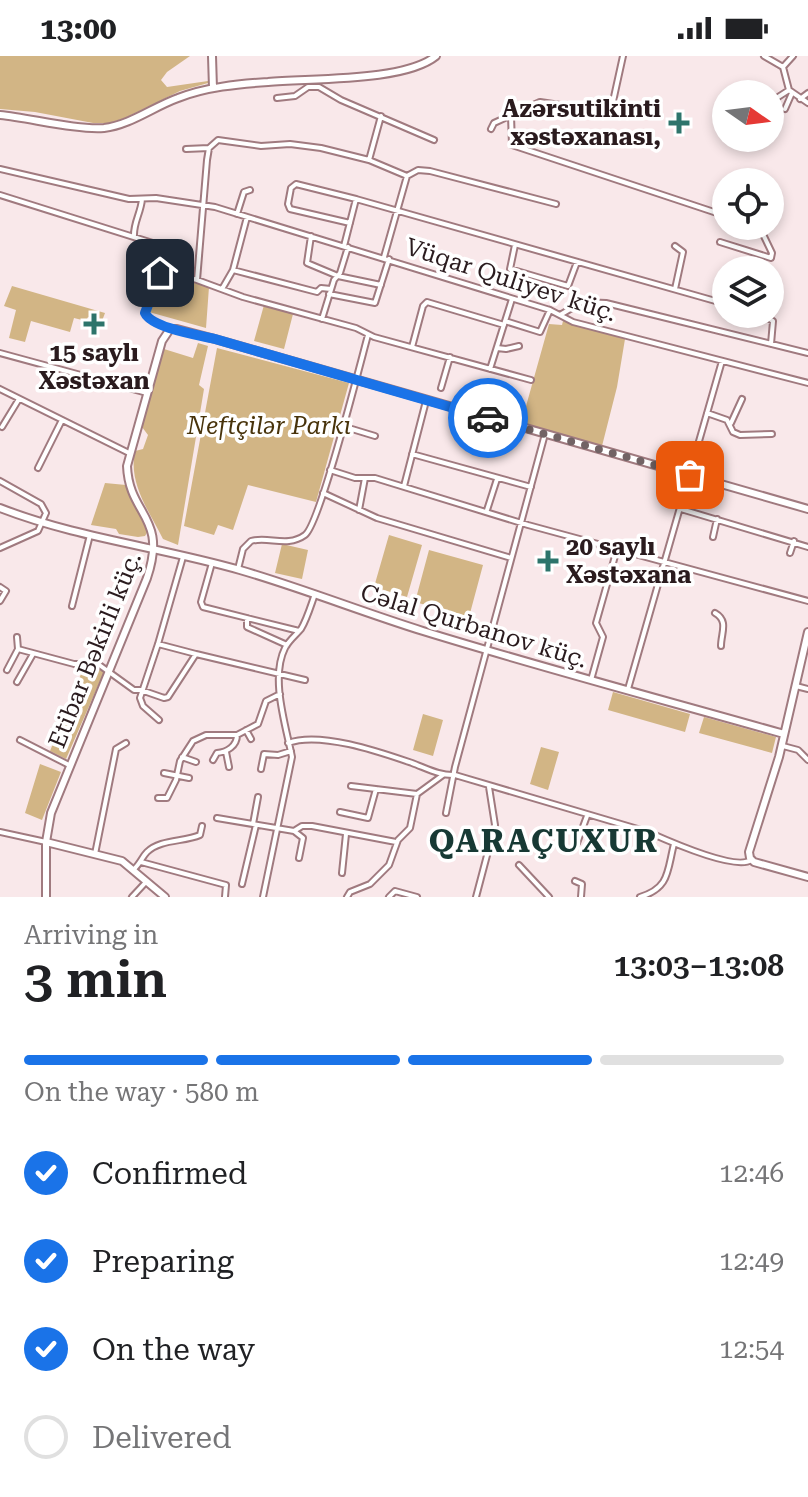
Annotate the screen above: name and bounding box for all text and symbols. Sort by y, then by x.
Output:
text: 13:00 [40,11,117,46]
north arrow [712,80,784,152]
map controls [712,80,784,328]
place label: Azərsutikinti xəstəxanası, [502,95,661,151]
marker: Azərsutikinti xəstəxanası, [668,112,690,134]
button: locate [712,168,784,240]
street label: Vüqar Quliyev küç. [402,233,620,327]
pin [126,239,194,307]
icon: home [138,251,182,295]
button: layers [712,256,784,328]
marker: 15 saylı Xəstəxan [83,313,105,335]
place label: 15 saylı Xəstəxan [38,339,150,395]
courier [448,378,528,458]
icon: car [466,396,510,440]
park label: Neftçilər Parkı [186,412,351,440]
pin [656,441,724,509]
icon: bag [668,453,712,497]
place label: 20 saylı Xəstəxana [566,533,691,589]
street label: Etibar Bəkirli küç. [43,548,147,752]
marker: 20 saylı Xəstəxana [537,550,559,572]
street label: Cəlal Qurbanov küç. [357,578,591,674]
district label: QARAÇUXUR [429,822,659,860]
text: Arriving in [24,920,158,950]
text: 13:03–13:08 [614,948,784,983]
text: 3 min [24,949,167,1010]
text: On the way · 580 m [24,1077,259,1107]
icon: check [24,1151,68,1195]
text: Confirmed [92,1156,247,1191]
text: 12:46 [719,1158,784,1188]
icon: check [24,1239,68,1283]
text: Preparing [92,1244,234,1279]
text: 12:49 [719,1246,784,1276]
icon: check [24,1327,68,1371]
text: On the way [92,1332,255,1367]
text: 12:54 [719,1334,784,1364]
text: Delivered [92,1420,231,1455]

